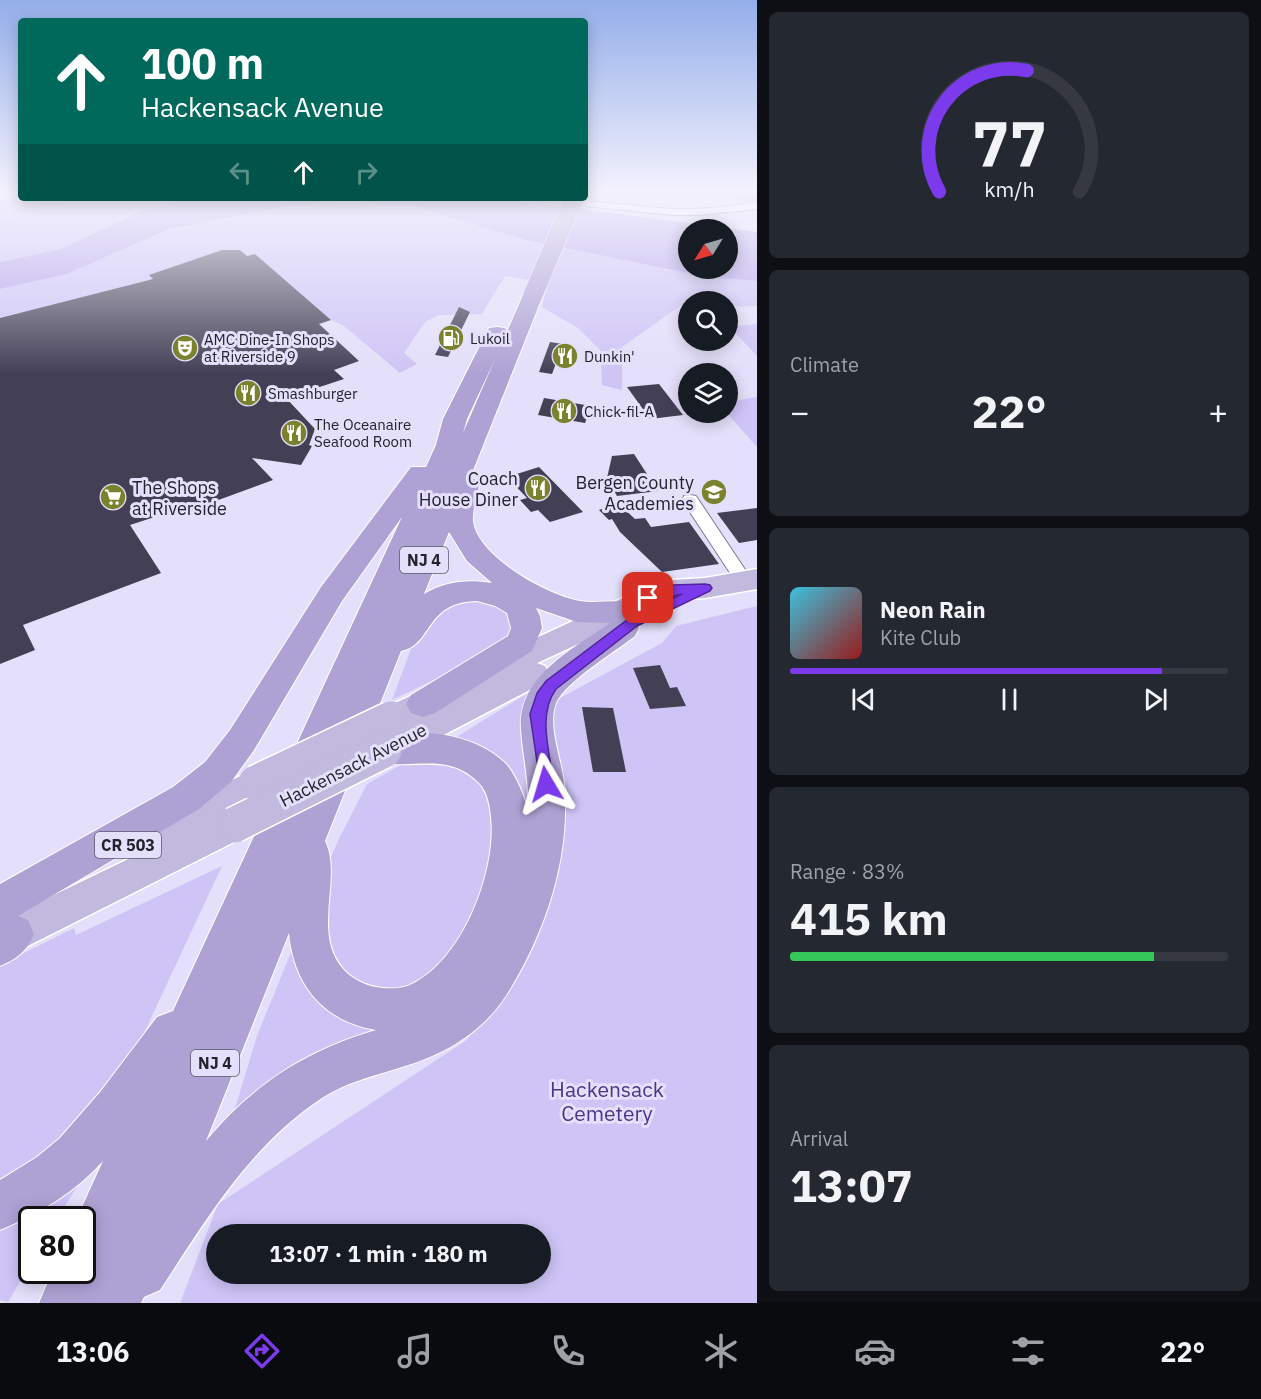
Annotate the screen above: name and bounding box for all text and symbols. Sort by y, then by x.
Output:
text: 100 m [141,36,264,91]
icon: ahead [42,42,120,120]
text: Hackensack Avenue [141,89,384,124]
text: 77 [972,102,1046,183]
icon: left [224,156,257,189]
icon: ahead [287,156,320,189]
icon: right [350,156,383,189]
text: km/h [984,175,1034,203]
north arrow [678,219,738,279]
map controls [678,219,738,423]
button: search [678,291,738,351]
fuel station icon: Lukoil [436,323,466,353]
place label: Lukoil [470,329,510,348]
place label: AMC Dine-In Shops at Riverside 9 [204,330,335,366]
theatre icon: AMC Dine-In Shops at Riverside 9 [170,333,200,363]
restaurant icon: Dunkin' [550,341,580,371]
place label: Dunkin' [584,347,635,366]
text: Climate [790,351,859,378]
button: layers [678,363,738,423]
restaurant icon: Smashburger [233,378,263,408]
text: 22° [971,382,1047,440]
place label: Smashburger [268,384,358,403]
text: − [790,390,810,433]
text: + [1208,390,1228,433]
restaurant icon: Chick-fil-A [549,396,579,426]
place label: Chick-fil-A [584,402,654,421]
place label: The Oceanaire Seafood Room [314,415,412,451]
restaurant icon: The Oceanaire Seafood Room [279,418,309,448]
place label: Coach House Diner [419,467,518,511]
place label: Bergen County Academies [575,471,694,515]
restaurant icon: Coach House Diner [523,473,553,503]
place label: The Shops at Riverside [132,476,227,520]
school or university icon: Bergen County Academies [699,477,729,507]
supermarket icon: The Shops at Riverside [98,482,128,512]
road number: NJ 4 [400,547,448,573]
pin [622,572,673,623]
icon: arrive [631,581,664,614]
text: Neon Rain [880,595,986,624]
text: Kite Club [880,624,961,651]
icon: previous [847,683,880,716]
icon: pause [993,683,1026,716]
icon: next [1139,683,1172,716]
street label: Hackensack Avenue [276,718,430,812]
position arrow [514,752,578,816]
road number: CR 503 [95,832,161,858]
text: Range · 83% [790,858,905,885]
text: 415 km [790,889,948,947]
road number: NJ 4 [191,1050,239,1076]
park label: Hackensack Cemetery [550,1075,664,1127]
text: Arrival [790,1125,848,1152]
text: 13:07 [790,1156,913,1214]
speed limit sign: 80 [18,1206,96,1284]
text: 13:07 · 1 min · 180 m [269,1239,488,1268]
icon: directions [241,1330,283,1372]
icon: music [394,1330,436,1372]
icon: phone [547,1330,589,1372]
icon: climate [700,1330,742,1372]
icon: car [854,1330,896,1372]
icon: filters [1007,1330,1049,1372]
text: 13:06 [56,1334,129,1369]
text: 22° [1160,1334,1205,1369]

